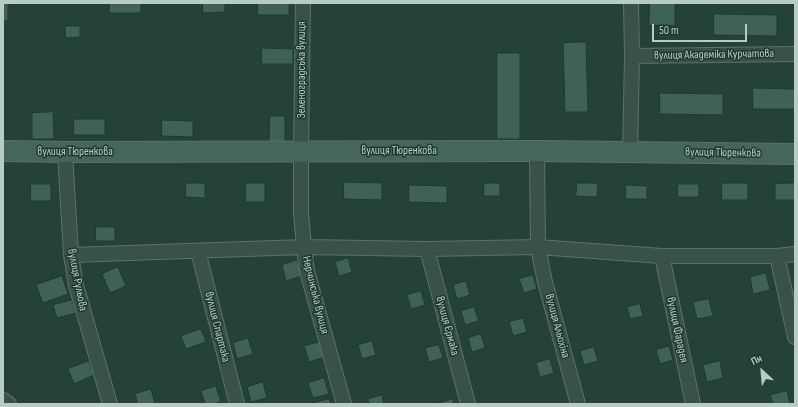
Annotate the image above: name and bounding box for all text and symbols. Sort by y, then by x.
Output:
scale bar [654,16,749,42]
street label: Зеленоградська вулиця [295,21,309,119]
text: 50 m [659,23,679,38]
street label: вулиця Академіка Курчатова [654,47,774,63]
street label: вулиця Тюренкова [361,144,437,158]
street label: вулиця Тюренкова [37,145,113,159]
street label: вулиця Тюренкова [685,145,761,161]
street label: вулиця Рульова [64,248,90,312]
street label: Нерчинська вулиця [298,255,332,335]
street label: вулиця Спартака [201,290,233,364]
street label: вулиця Альохіна [542,292,572,360]
street label: вулиця Єрмака [432,295,462,357]
street label: вулиця Фарадея [663,296,691,364]
north arrow [742,351,782,391]
text: Пн [749,352,764,368]

